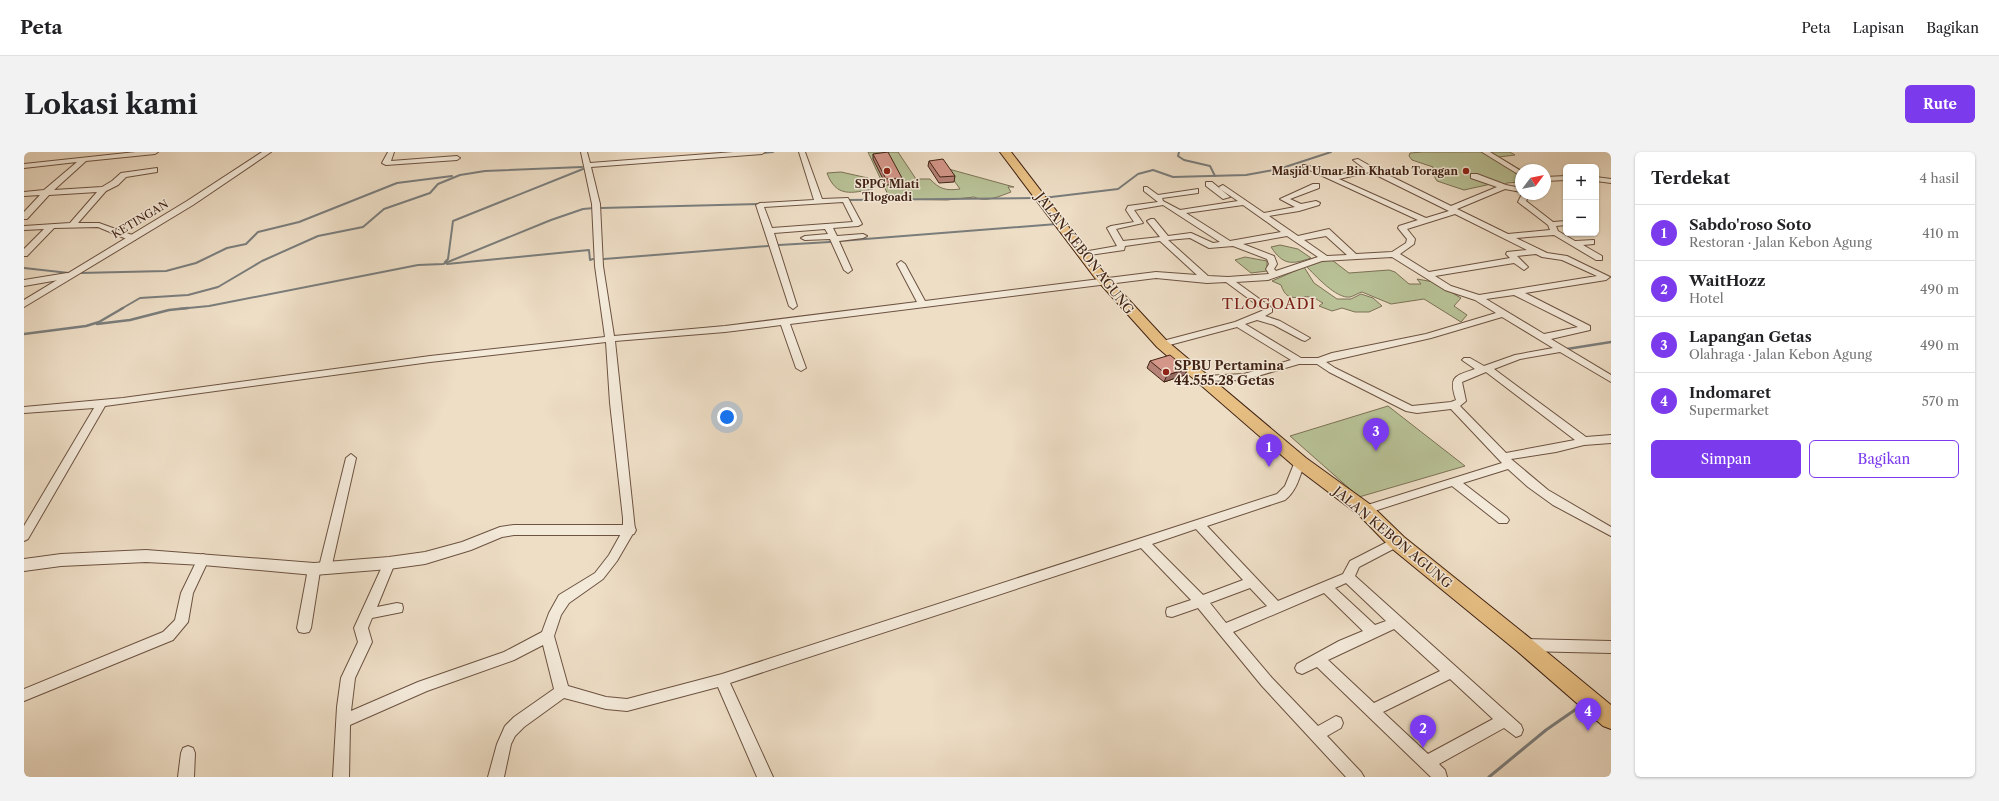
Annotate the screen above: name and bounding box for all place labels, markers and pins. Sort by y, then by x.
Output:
place label: Masjid Umar Bin Khatab Toragan [1271,164,1458,178]
marker: SPPG Mlati Tlogoadi [882,166,892,176]
marker: Masjid Umar Bin Khatab Toragan [1461,166,1471,176]
place label: SPPG Mlati Tlogoadi [855,177,919,204]
place label: SPBU Pertamina 44.555.28 Getas [1174,357,1285,388]
marker: SPBU Pertamina 44.555.28 Getas [1161,367,1171,377]
pin: 3 [1363,418,1389,451]
pin: 1 [1256,434,1282,467]
pin: 4 [1575,698,1601,731]
pin: 2 [1410,715,1436,748]

